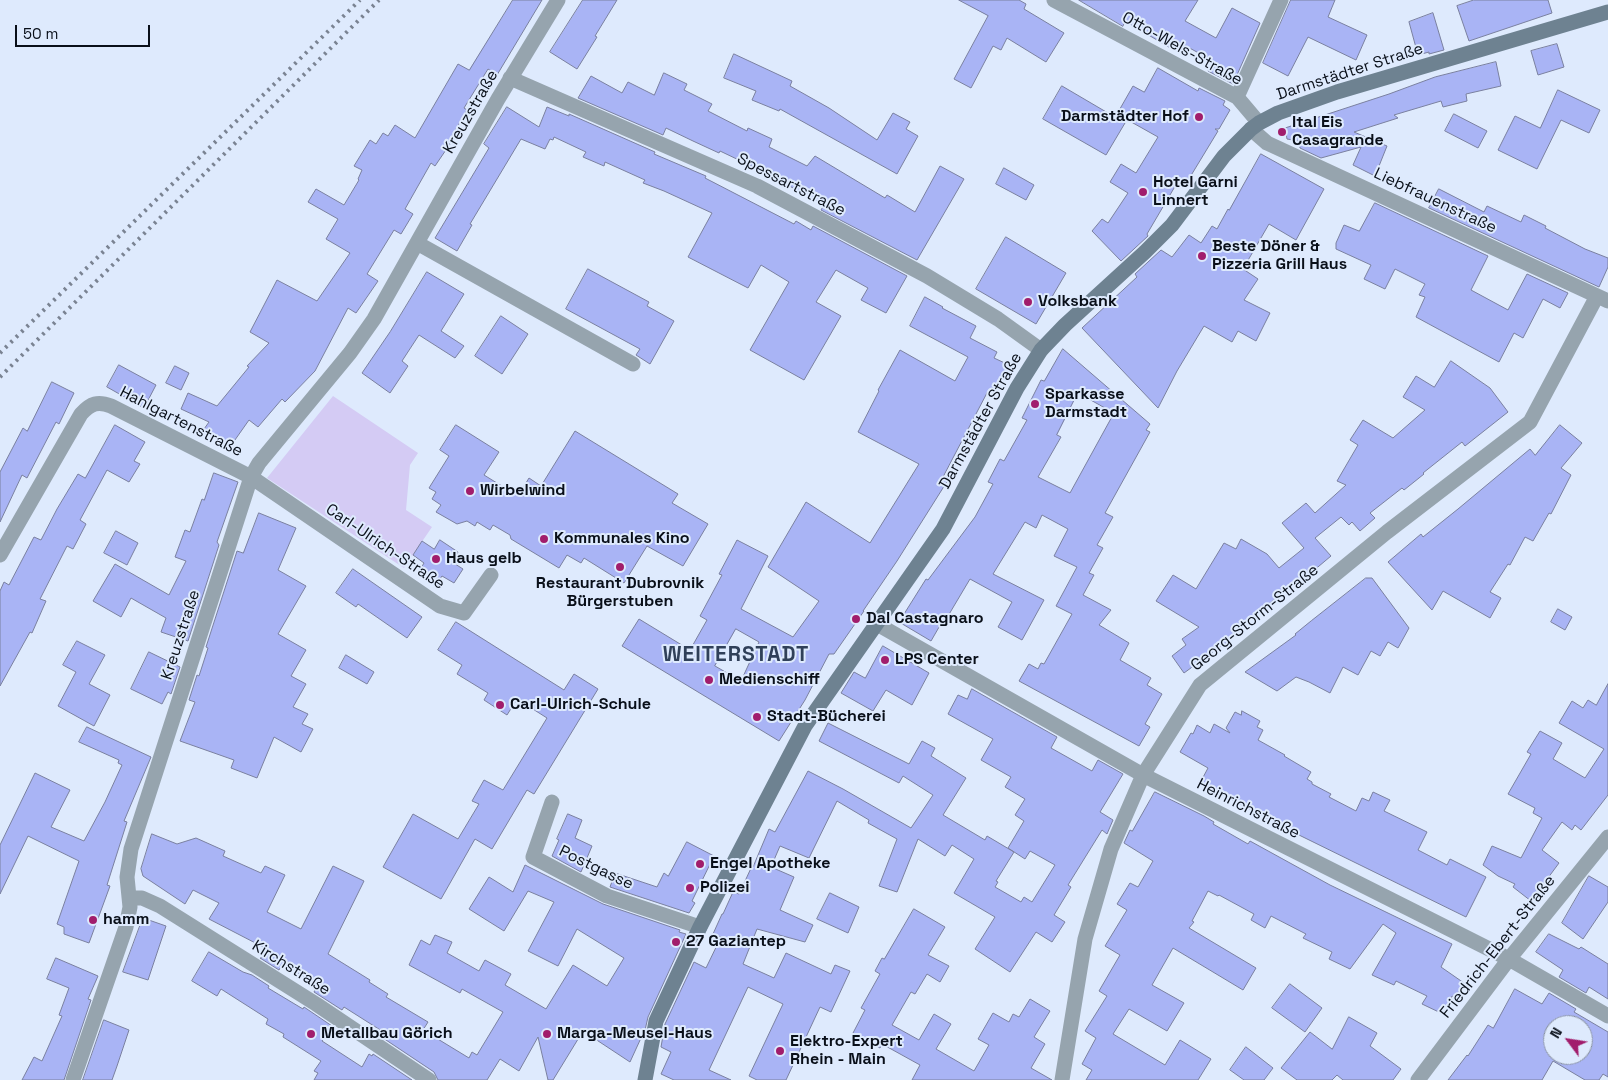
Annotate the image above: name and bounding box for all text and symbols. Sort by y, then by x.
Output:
street label: Otto-Wels-Straße [1118,8,1246,90]
scale bar [18,15,152,47]
text: 50 m [23,24,58,43]
street label: Darmstädter Straße [1274,39,1426,105]
street label: Kreuzstraße [439,67,503,157]
place label: Darmstädter Hof [1061,107,1189,127]
marker: Darmstädter Hof [1193,111,1205,123]
place label: Ital Eis Casagrande [1292,113,1384,151]
marker: Ital Eis Casagrande [1276,126,1288,138]
street label: Spessartstraße [734,149,848,221]
street label: Liebfrauenstraße [1371,164,1499,238]
place label: Hotel Garni Linnert [1153,173,1238,211]
marker: Hotel Garni Linnert [1137,186,1149,198]
place label: Beste Döner & Pizzeria Grill Haus [1212,237,1347,275]
marker: Beste Döner & Pizzeria Grill Haus [1196,250,1208,262]
place label: Volksbank [1038,292,1117,312]
marker: Volksbank [1022,296,1034,308]
street label: Darmstädter Straße [936,350,1026,492]
street label: Hahlgartenstraße [116,383,246,461]
place label: Sparkasse Darmstadt [1045,385,1127,423]
marker: Sparkasse Darmstadt [1029,398,1041,410]
place label: Wirbelwind [480,481,566,501]
marker: Wirbelwind [464,485,476,497]
street label: Carl-Ulrich-Straße [322,500,448,594]
place label: Kommunales Kino [554,529,690,549]
marker: Kommunales Kino [538,533,550,545]
place label: Haus gelb [446,549,522,569]
marker: Haus gelb [430,553,442,565]
marker: Restaurant Dubrovnik Bürgerstuben [614,561,626,573]
street label: Georg-Storm-Straße [1187,561,1323,675]
place label: Restaurant Dubrovnik Bürgerstuben [536,574,704,612]
street label: Kreuzstraße [157,588,205,682]
place label: Dal Castagnaro [866,609,983,629]
marker: Dal Castagnaro [850,613,862,625]
district label: WEITERSTADT [661,642,811,668]
place label: LPS Center [895,650,979,670]
marker: LPS Center [879,654,891,666]
place label: Medienschiff [719,670,820,690]
marker: Medienschiff [703,674,715,686]
place label: Carl-Ulrich-Schule [510,695,651,715]
marker: Carl-Ulrich-Schule [494,699,506,711]
place label: Stadt-Bücherei [767,707,886,727]
marker: Stadt-Bücherei [751,711,763,723]
street label: Heinrichstraße [1193,775,1303,843]
street label: Postgasse [556,842,636,894]
place label: Engel Apotheke [710,854,831,874]
marker: Engel Apotheke [694,858,706,870]
street label: Friedrich-Ebert-Straße [1436,872,1560,1022]
place label: Polizei [700,878,749,898]
marker: Polizei [684,882,696,894]
place label: hamm [103,910,149,930]
marker: hamm [87,914,99,926]
place label: 27 Gaziantep [686,932,786,952]
street label: Kirchstraße [248,936,334,1000]
marker: 27 Gaziantep [670,936,682,948]
north arrow [1543,1015,1593,1065]
place label: Metallbau Görich [321,1024,453,1044]
place label: Marga-Meusel-Haus [557,1024,712,1044]
text: N [1546,1024,1566,1041]
marker: Metallbau Görich [305,1028,317,1040]
marker: Marga-Meusel-Haus [541,1028,553,1040]
place label: Elektro-Expert Rhein - Main [790,1032,903,1070]
marker: Elektro-Expert Rhein - Main [774,1045,786,1057]

